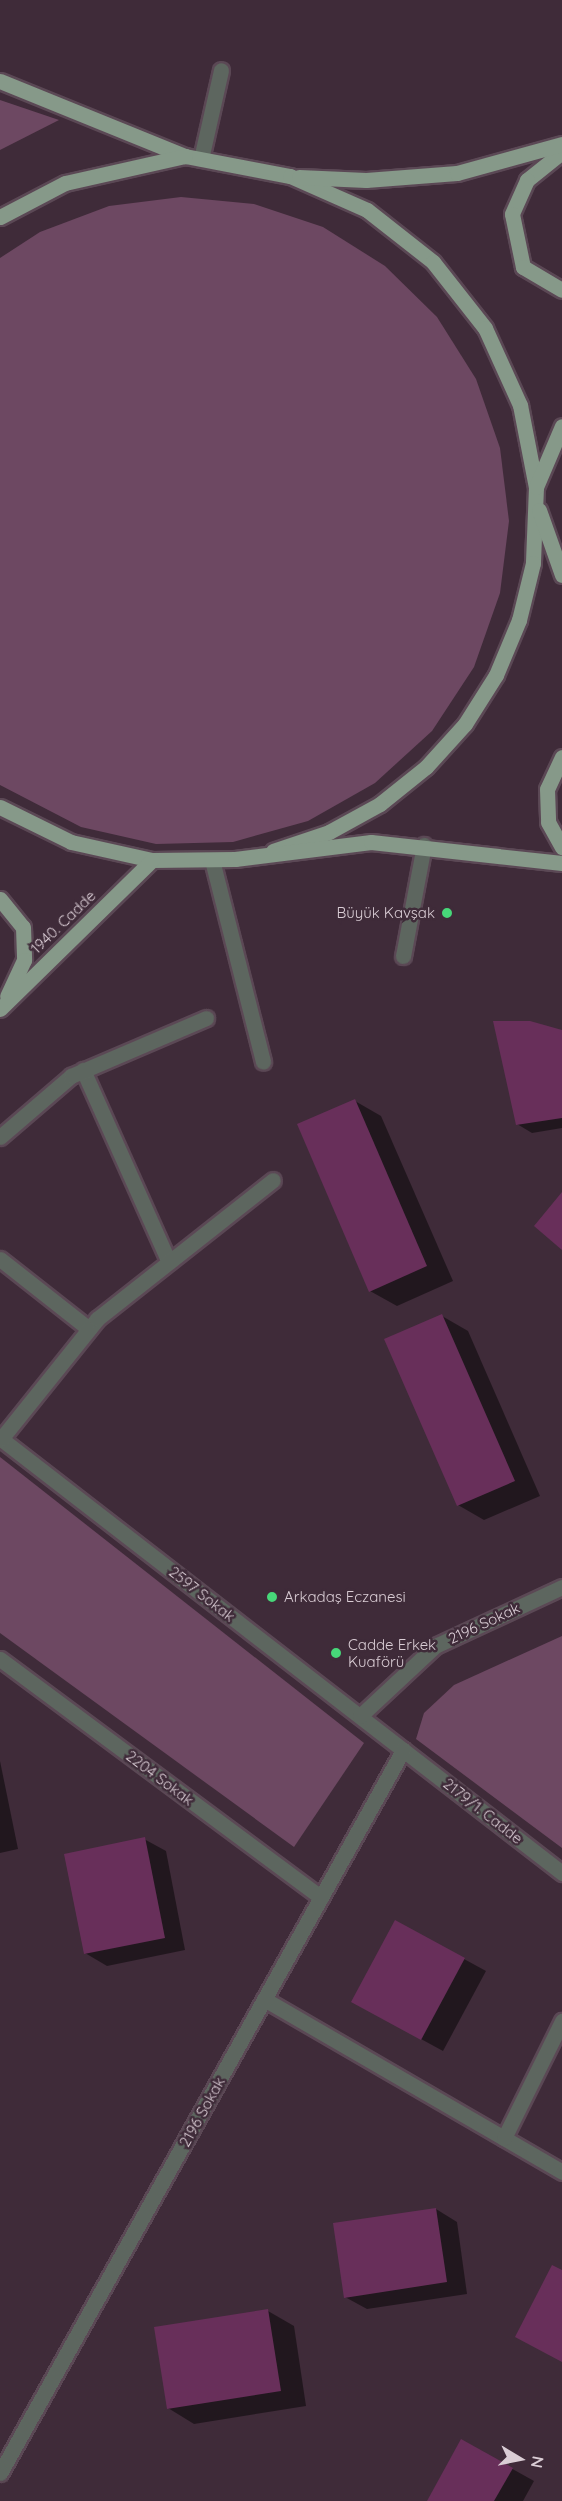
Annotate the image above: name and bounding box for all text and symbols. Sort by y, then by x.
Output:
street label: 1940. Cadde [27,887,99,957]
place label: Büyük Kavşak [336,904,435,922]
marker: Büyük Kavşak [440,906,454,920]
street label: 2597 Sokak [165,1563,239,1625]
place label: Arkadaş Eczanesi [284,1588,406,1606]
marker: Arkadaş Eczanesi [265,1590,279,1604]
street label: 2196 Sokak [445,1599,523,1647]
place label: Cadde Erkek Kuaförü [348,1635,436,1670]
marker: Cadde Erkek Kuaförü [329,1646,343,1660]
street label: 2204 Sokak [123,1747,197,1809]
street label: 2179/1. Cadde [440,1774,526,1848]
street label: 2196 Sokak [175,2074,229,2150]
north arrow [490,2429,550,2489]
text: N [527,2455,549,2470]

